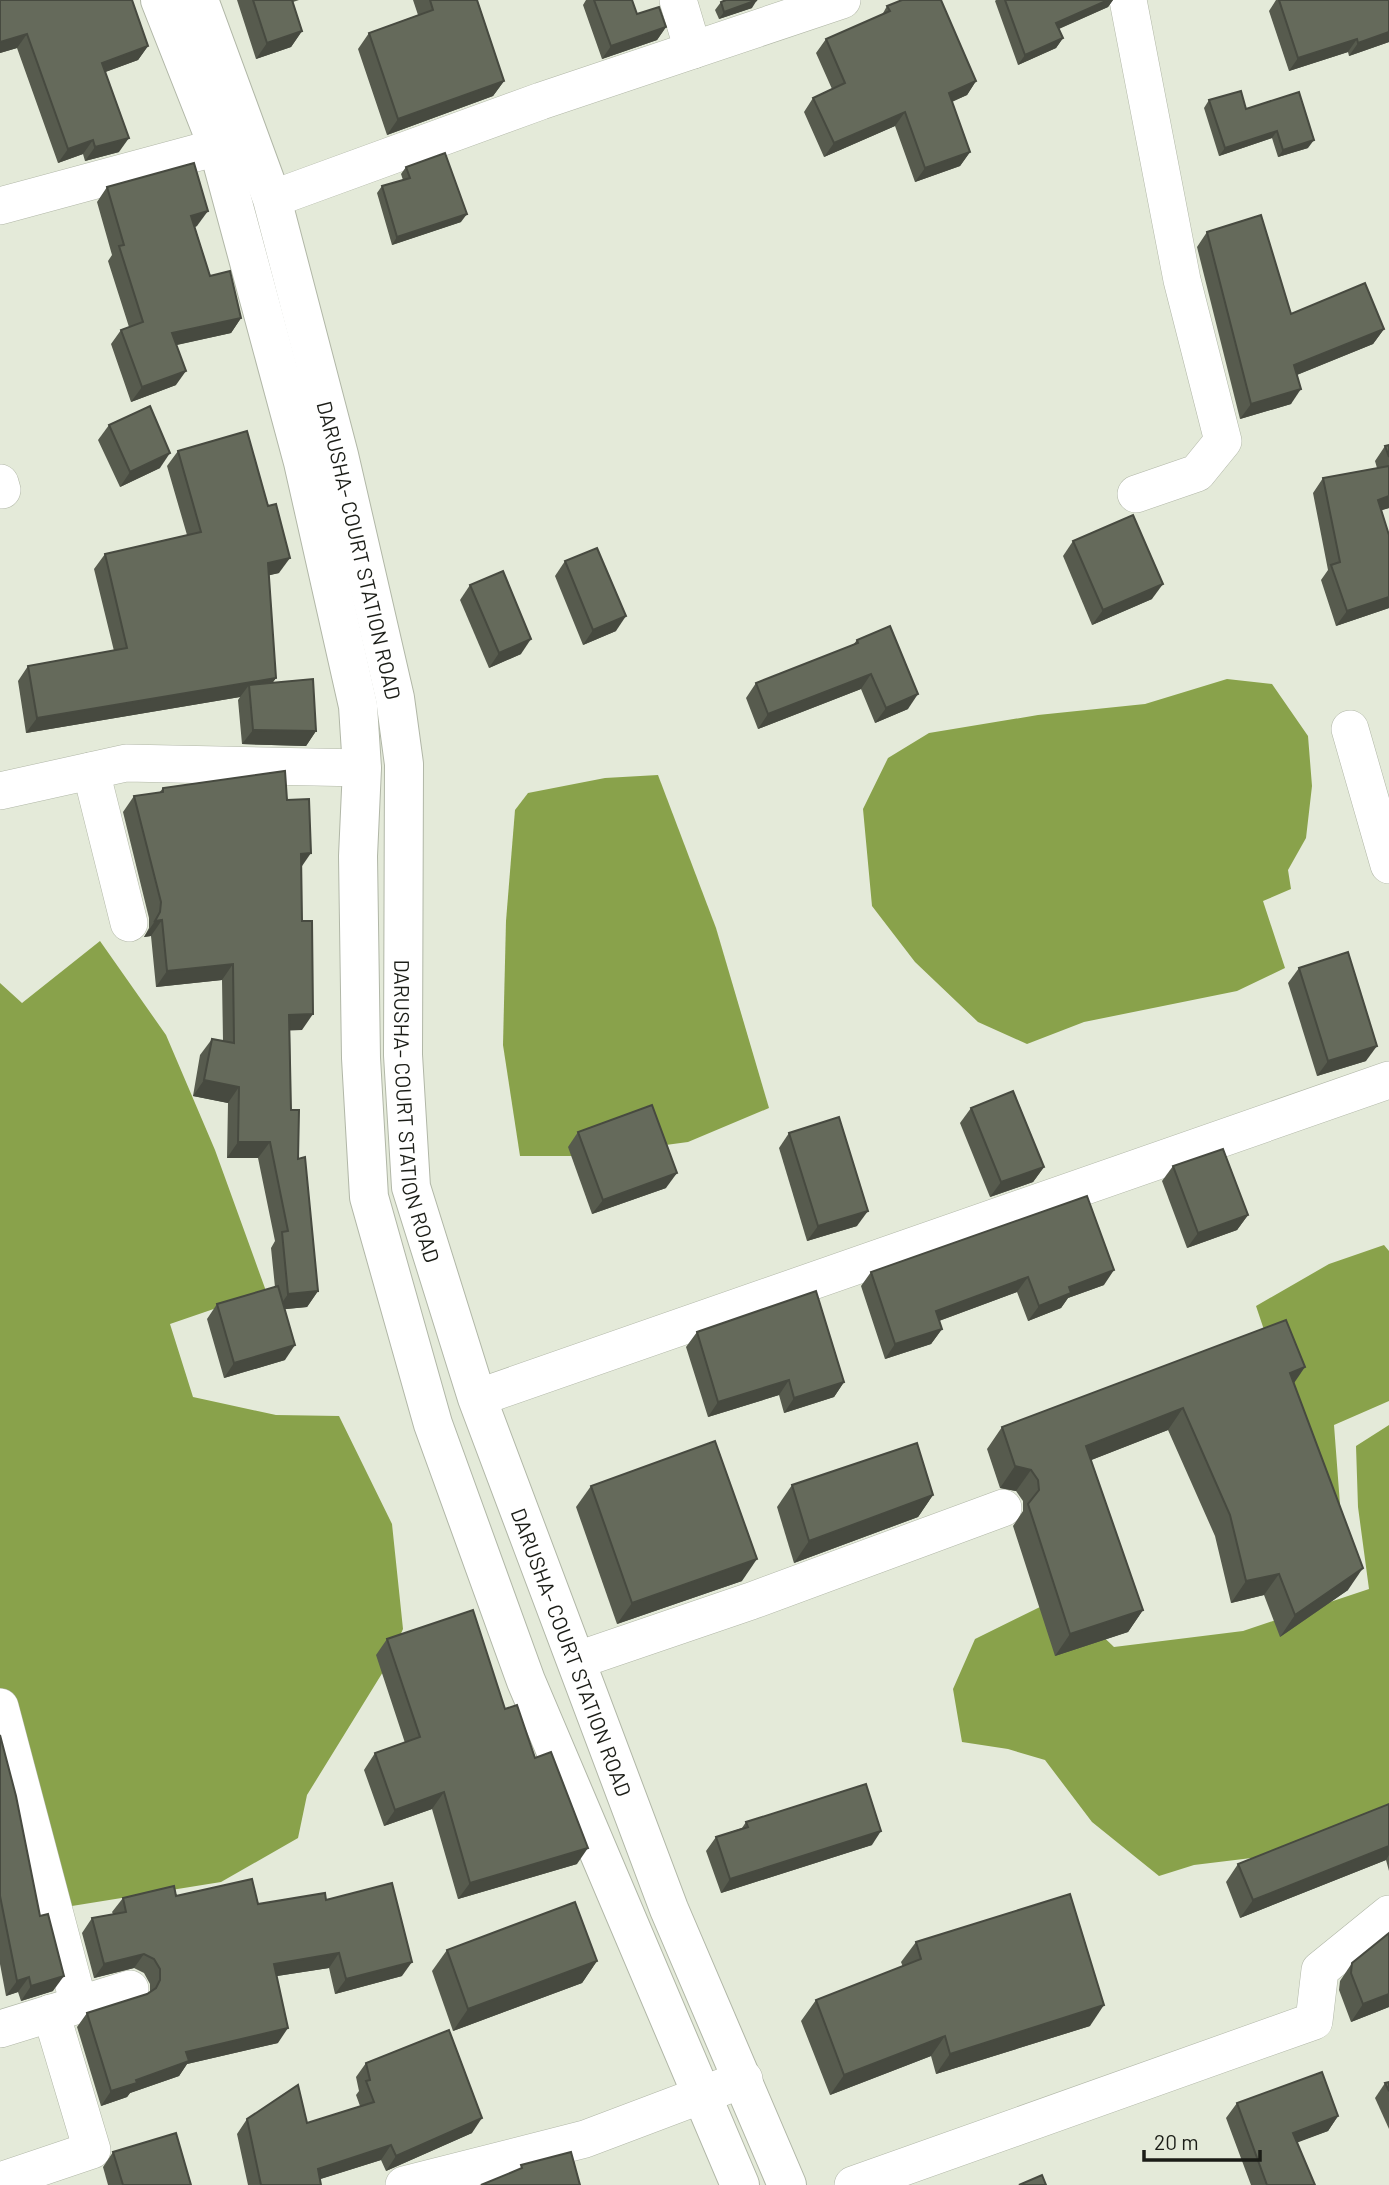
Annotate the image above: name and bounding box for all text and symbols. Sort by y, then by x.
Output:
street label: DARUSHA- COURT STATION ROAD [313,398,407,702]
street label: DARUSHA- COURT STATION ROAD [390,959,446,1265]
street label: DARUSHA- COURT STATION ROAD [507,1504,638,1799]
scale bar [1144,2118,1260,2162]
text: 20 m [1154,2129,1199,2154]

